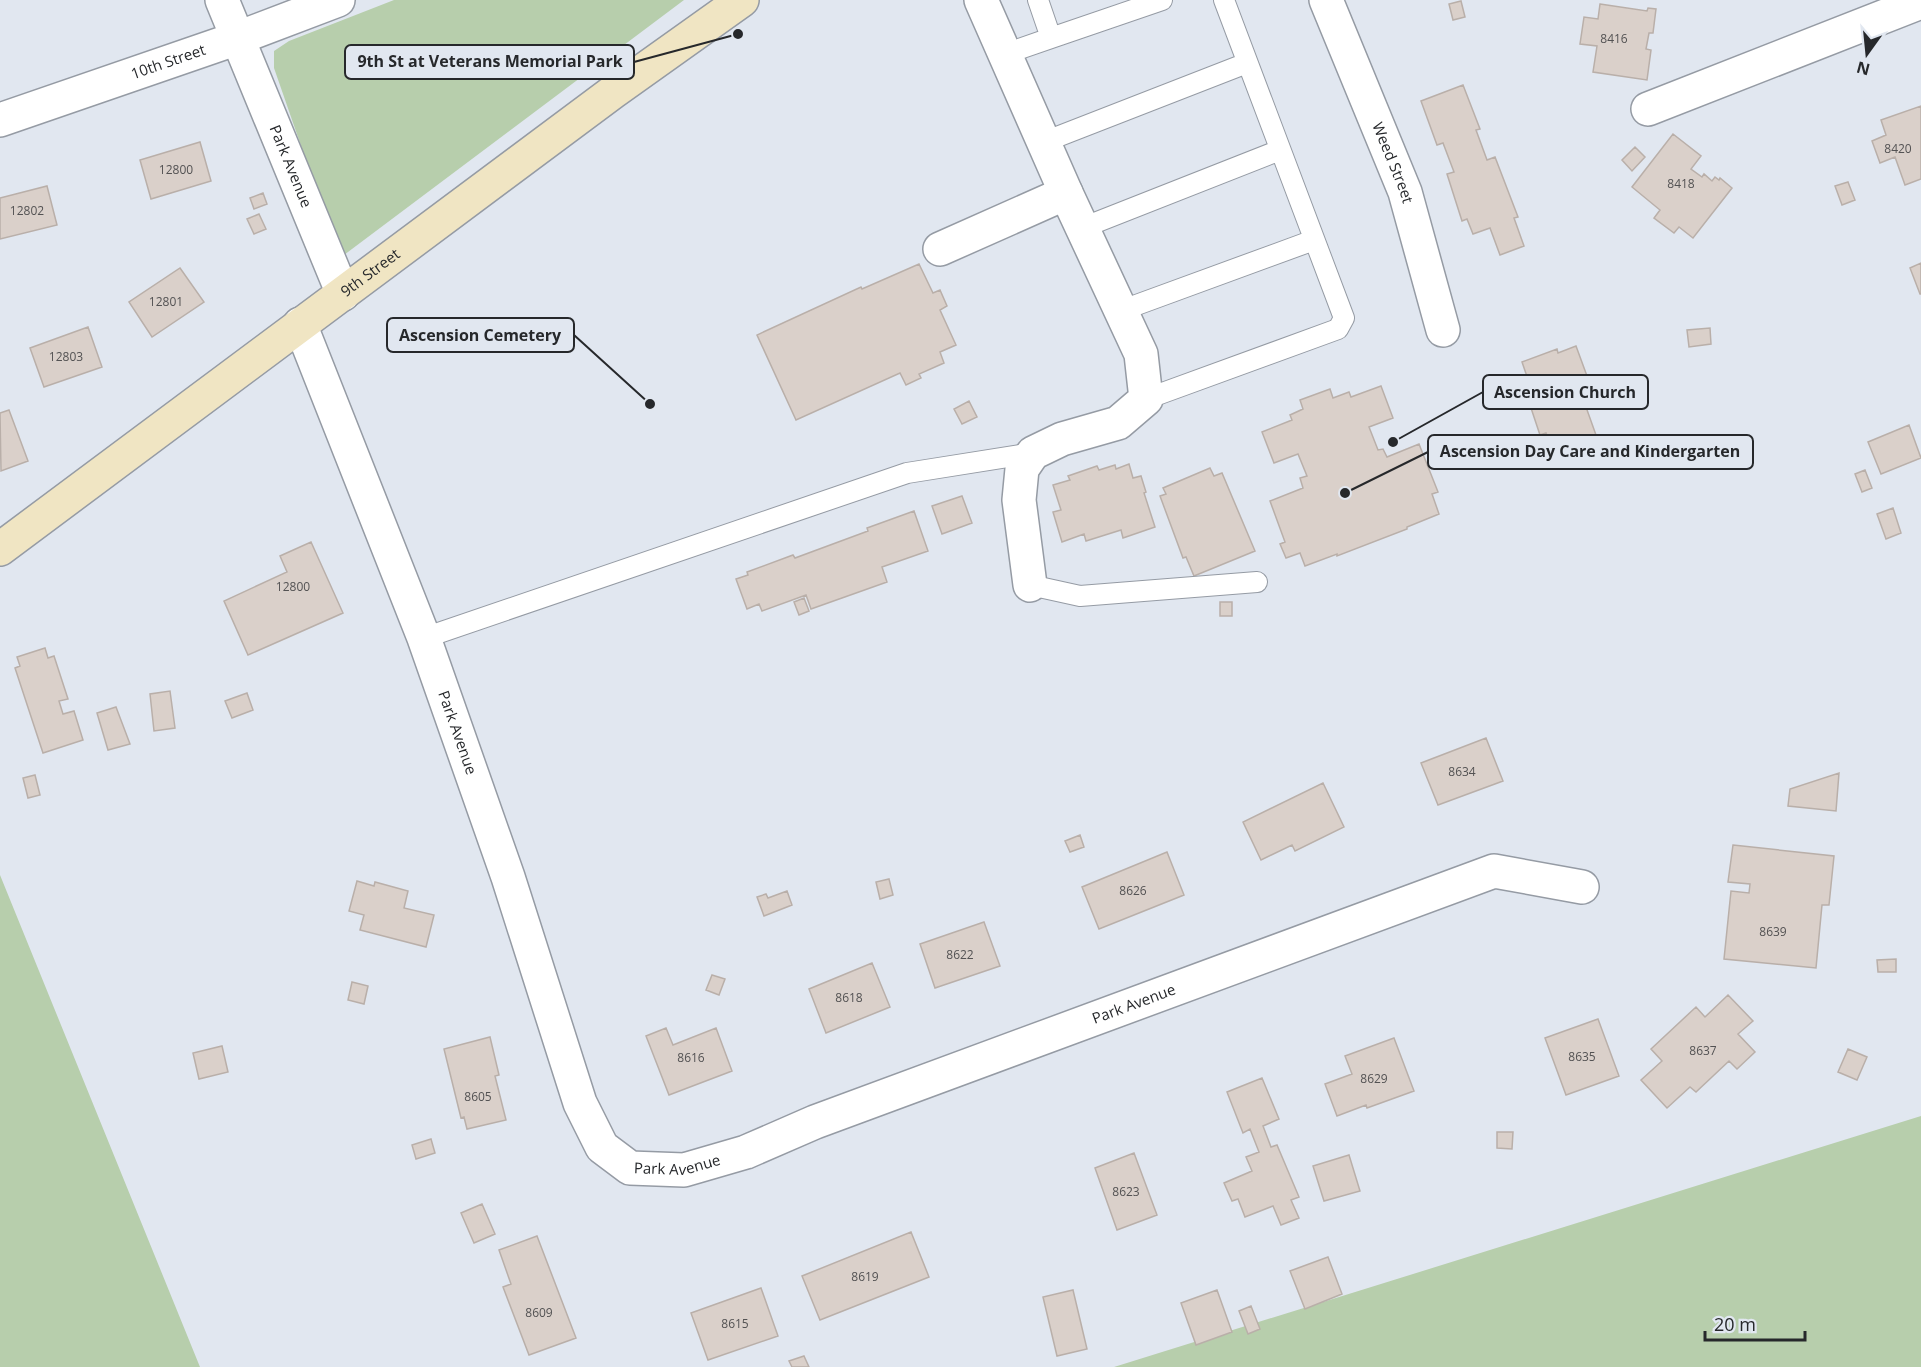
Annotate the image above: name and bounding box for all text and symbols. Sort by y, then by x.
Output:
north arrow [1837,24,1897,84]
house number: 8416 [1600,30,1628,47]
street label: 10th Street [128,39,208,83]
callout: 9th St at Veterans Memorial Park [345,45,634,79]
text: 9th St at Veterans Memorial Park [357,50,623,72]
text: N [1854,56,1872,81]
street label: Weed Street [1368,119,1419,205]
street label: Park Avenue [266,122,317,210]
house number: 8420 [1884,140,1912,157]
house number: 12800 [159,161,193,178]
house number: 8418 [1667,175,1695,192]
house number: 12802 [10,202,44,219]
street label: 9th Street [336,243,403,301]
house number: 12801 [149,293,183,310]
callout: Ascension Cemetery [387,318,574,352]
text: Ascension Cemetery [399,324,562,346]
house number: 12803 [49,348,83,365]
callout: Ascension Church [1483,375,1648,409]
text: Ascension Church [1494,381,1636,403]
callout: Ascension Day Care and Kindergarten [1428,435,1753,469]
text: Ascension Day Care and Kindergarten [1440,440,1740,462]
house number: 12800 [276,578,310,595]
street label: Park Avenue [434,688,482,777]
house number: 8634 [1448,763,1476,780]
house number: 8626 [1119,882,1147,899]
house number: 8639 [1759,923,1787,940]
house number: 8622 [946,946,974,963]
street label: Park Avenue [1089,979,1178,1028]
house number: 8618 [835,989,863,1006]
house number: 8637 [1689,1042,1717,1059]
house number: 8635 [1568,1048,1596,1065]
house number: 8616 [677,1049,705,1066]
house number: 8629 [1360,1070,1388,1087]
house number: 8605 [464,1088,492,1105]
street label: Park Avenue [634,1149,722,1179]
house number: 8623 [1112,1183,1140,1200]
house number: 8619 [851,1268,879,1285]
house number: 8609 [525,1304,553,1321]
scale bar [1705,1304,1806,1342]
text: 20 m [1714,1312,1756,1336]
house number: 8615 [721,1315,749,1332]

